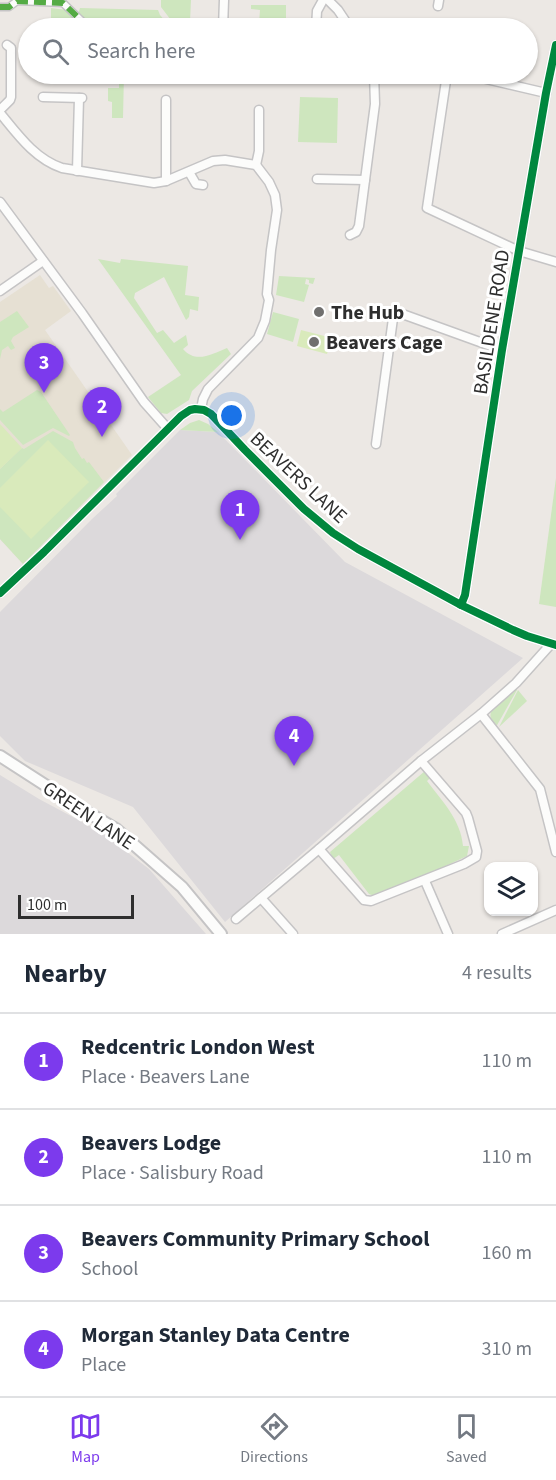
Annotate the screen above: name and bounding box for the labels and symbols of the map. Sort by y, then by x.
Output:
street label: BASILDENE ROAD [467,248,517,397]
place label: The Hub [331,299,404,327]
marker: The Hub [312,305,326,319]
place label: Beavers Cage [326,329,443,357]
marker: Beavers Cage [307,335,321,349]
pin: 3 [24,344,63,393]
pin: 2 [82,388,122,437]
your location [217,401,246,430]
street label: BEAVERS LANE [244,425,353,530]
pin: 1 [220,490,260,540]
pin: 4 [274,716,314,766]
street label: GREEN LANE [37,775,140,857]
scale bar [18,892,134,920]

